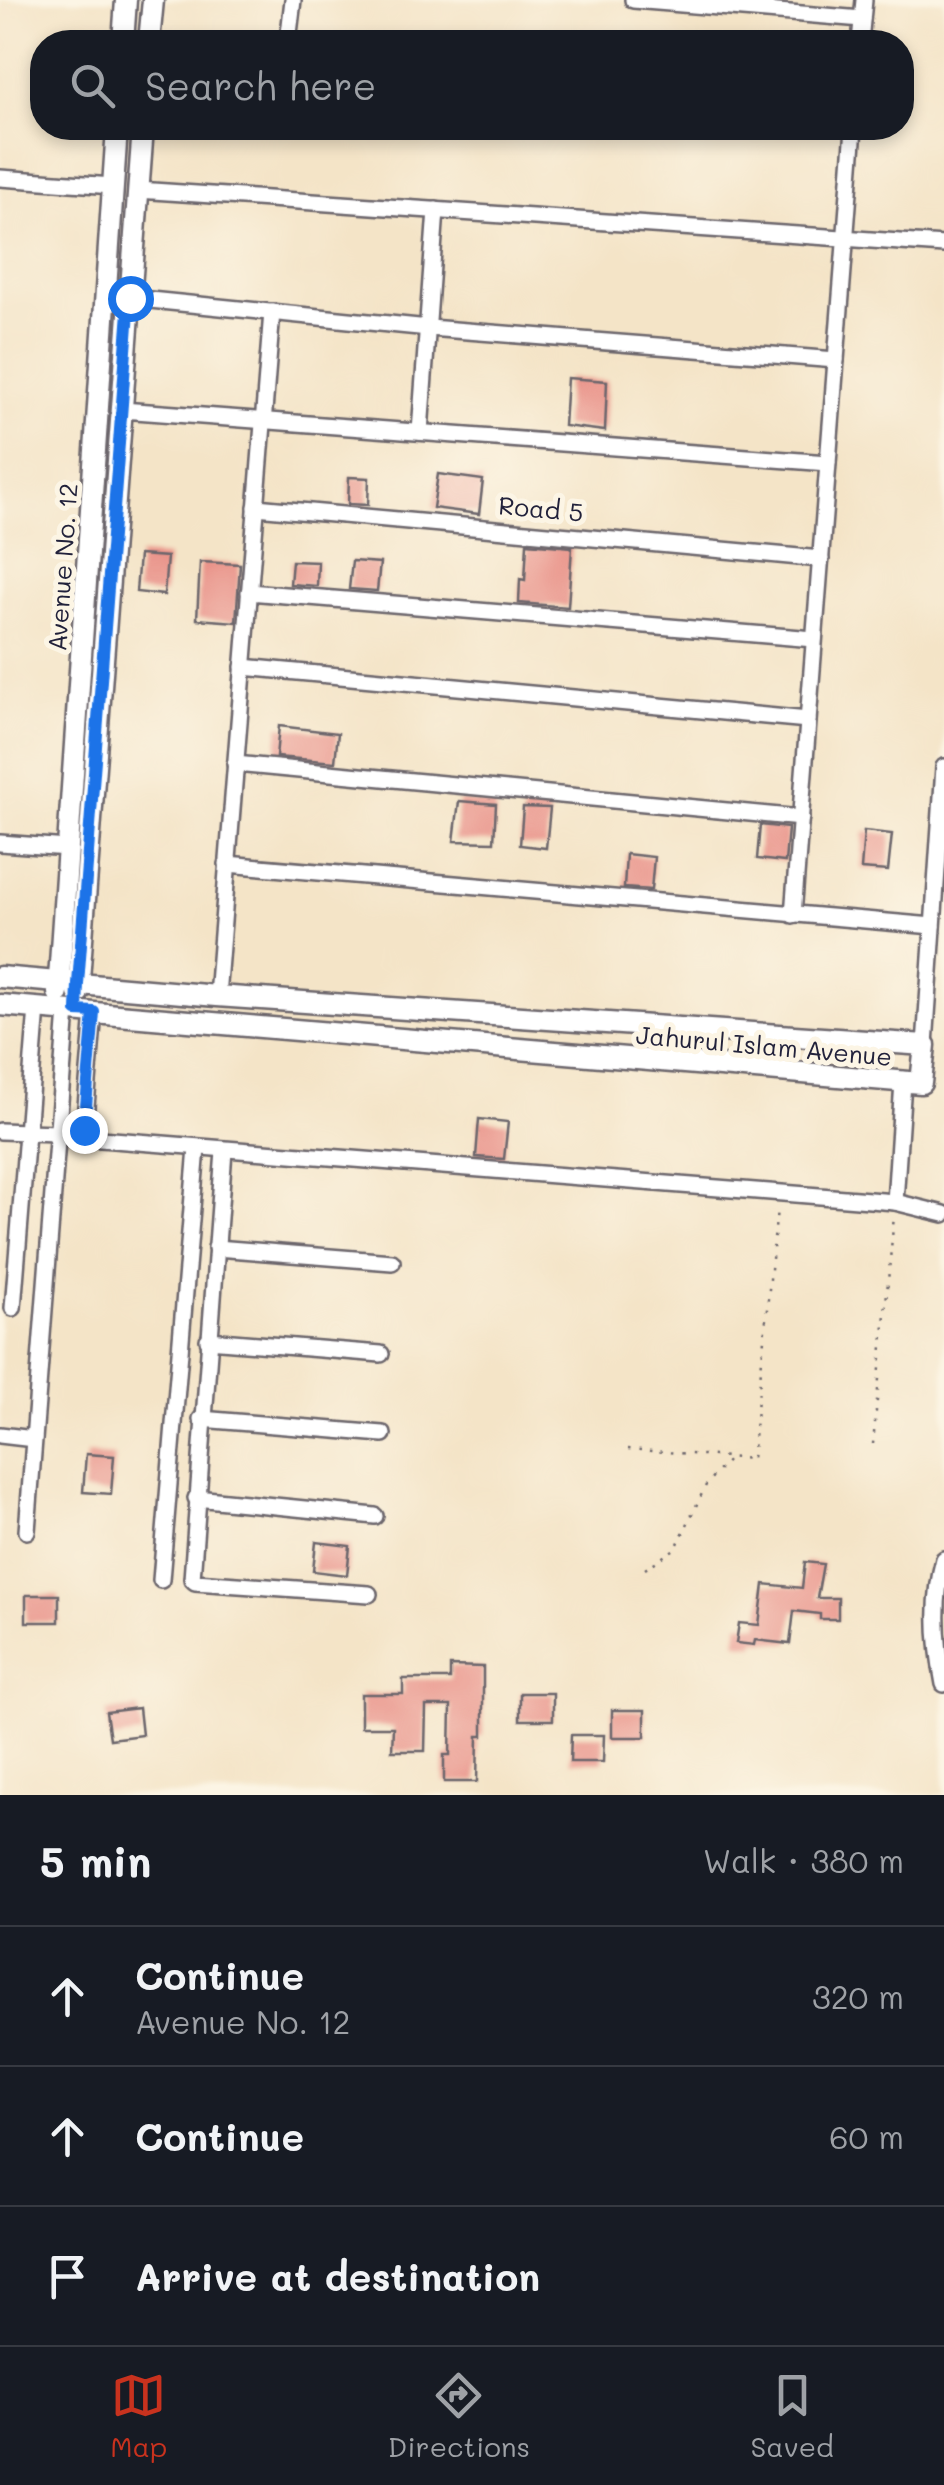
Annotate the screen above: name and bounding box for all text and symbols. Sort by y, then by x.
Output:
search box [30,30,914,140]
icon: search [65,58,120,113]
text: Search here [145,60,376,110]
route start [108,276,154,322]
street label: Avenue No. 12 [40,482,84,652]
street label: Road 5 [497,488,585,528]
street label: Jahurul Islam Avenue [635,1018,893,1072]
route end [62,1108,108,1154]
text: 5 min [40,1833,151,1888]
text: Walk · 380 m [703,1839,904,1881]
text: Continue [135,1950,304,2000]
icon: ahead [40,1969,95,2024]
text: 320 m [812,1975,904,2017]
text: Avenue No. 12 [135,2000,350,2042]
icon: ahead [40,2109,95,2164]
text: Continue [135,2111,304,2161]
text: 60 m [829,2115,904,2157]
icon: arrive [40,2249,95,2304]
text: Arrive at destination [135,2251,540,2301]
tab: Map [110,2368,167,2464]
tab: Directions [388,2368,530,2464]
tab: Saved [751,2368,834,2464]

